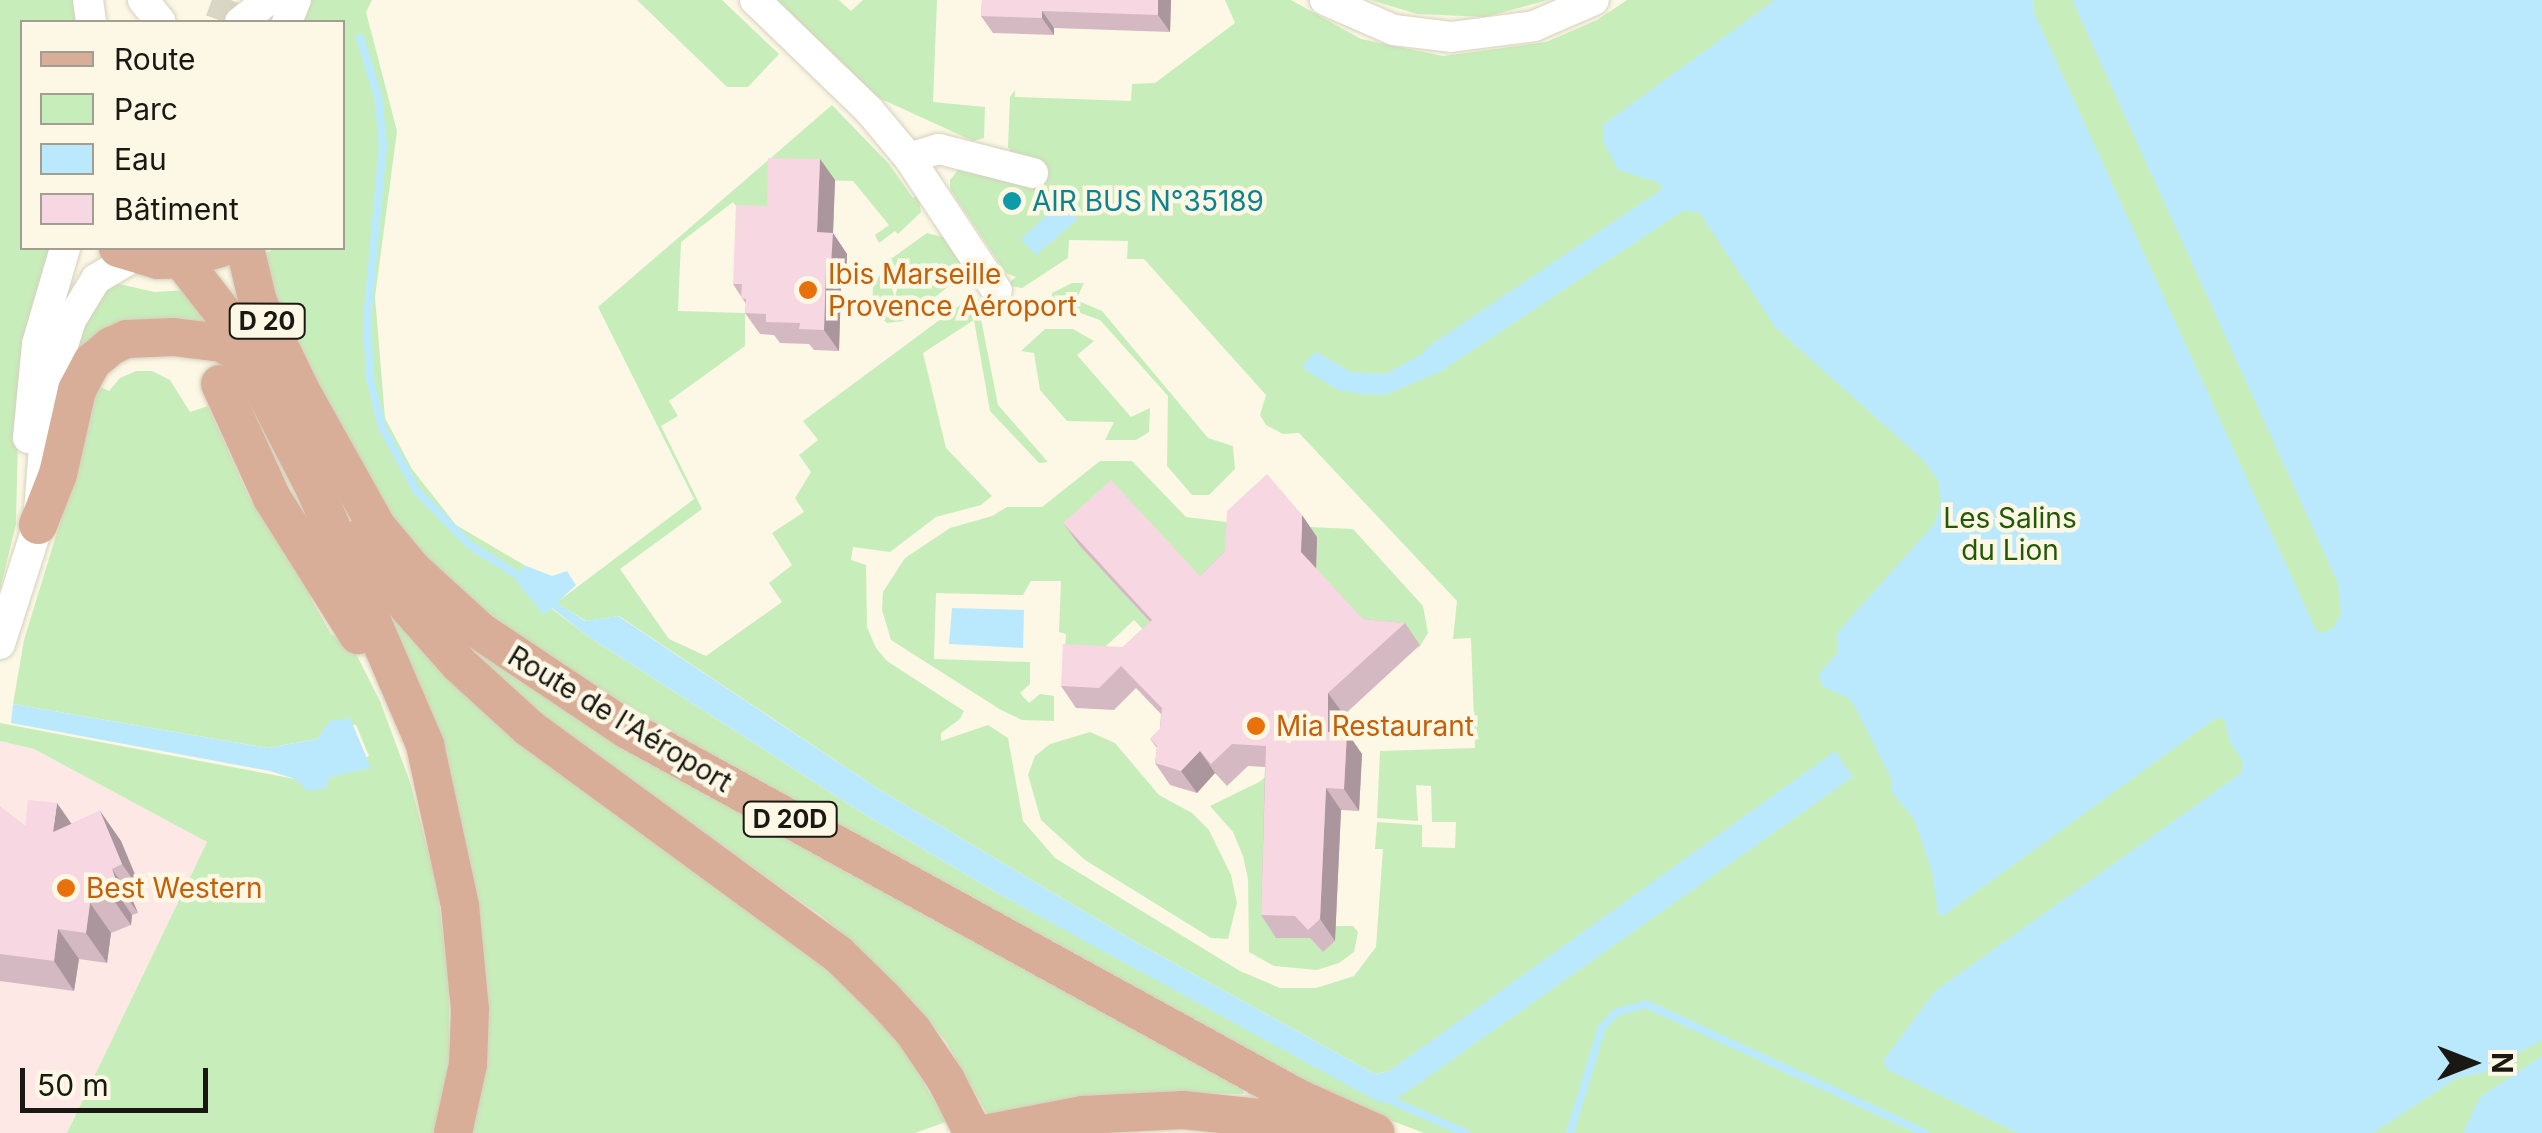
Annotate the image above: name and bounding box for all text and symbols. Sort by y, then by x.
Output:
legend [20,20,345,250]
text: Route [114,41,196,77]
text: Parc [114,91,178,127]
text: Eau [114,141,167,177]
place label: AIR BUS N°35189 [1032,184,1264,218]
marker: AIR BUS N°35189 [1001,190,1023,212]
text: Bâtiment [114,191,239,227]
place label: Ibis Marseille Provence Aéroport [828,257,1077,323]
marker: Ibis Marseille Provence Aéroport [797,279,819,301]
road number: D 20 [227,301,307,341]
park label: Les Salins du Lion [1943,501,2077,567]
street label: Route de l'Aéroport [502,639,738,799]
place label: Mia Restaurant [1276,709,1474,743]
marker: Mia Restaurant [1245,715,1267,737]
road number: D 20D [742,799,838,839]
place label: Best Western [86,871,262,905]
marker: Best Western [55,877,77,899]
north arrow [2422,1013,2522,1113]
scale bar [25,1048,212,1110]
text: N [2485,1052,2519,1074]
text: 50 m [37,1067,109,1103]

